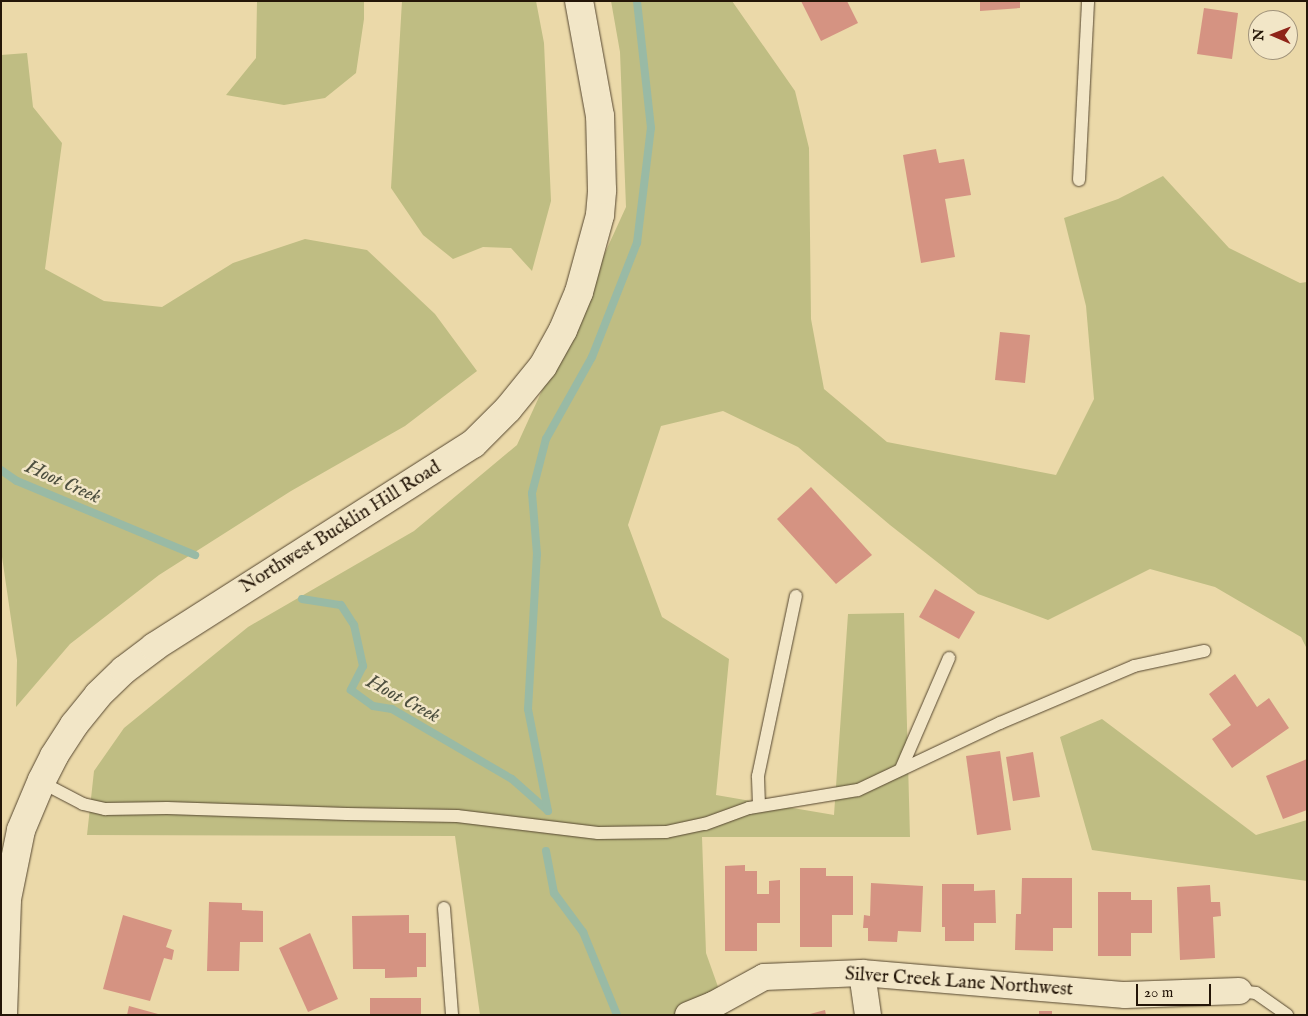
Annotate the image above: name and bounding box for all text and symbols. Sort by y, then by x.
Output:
north arrow [1248,10,1298,60]
text: N [1250,29,1268,41]
water label: Hoot Creek [22,455,104,509]
street label: Northwest Bucklin Hill Road [237,457,445,599]
water label: Hoot Creek [362,670,444,728]
street label: Silver Creek Lane Northwest [844,964,1074,1002]
scale bar [1138,974,1213,1006]
text: 20 m [1144,983,1173,1002]

